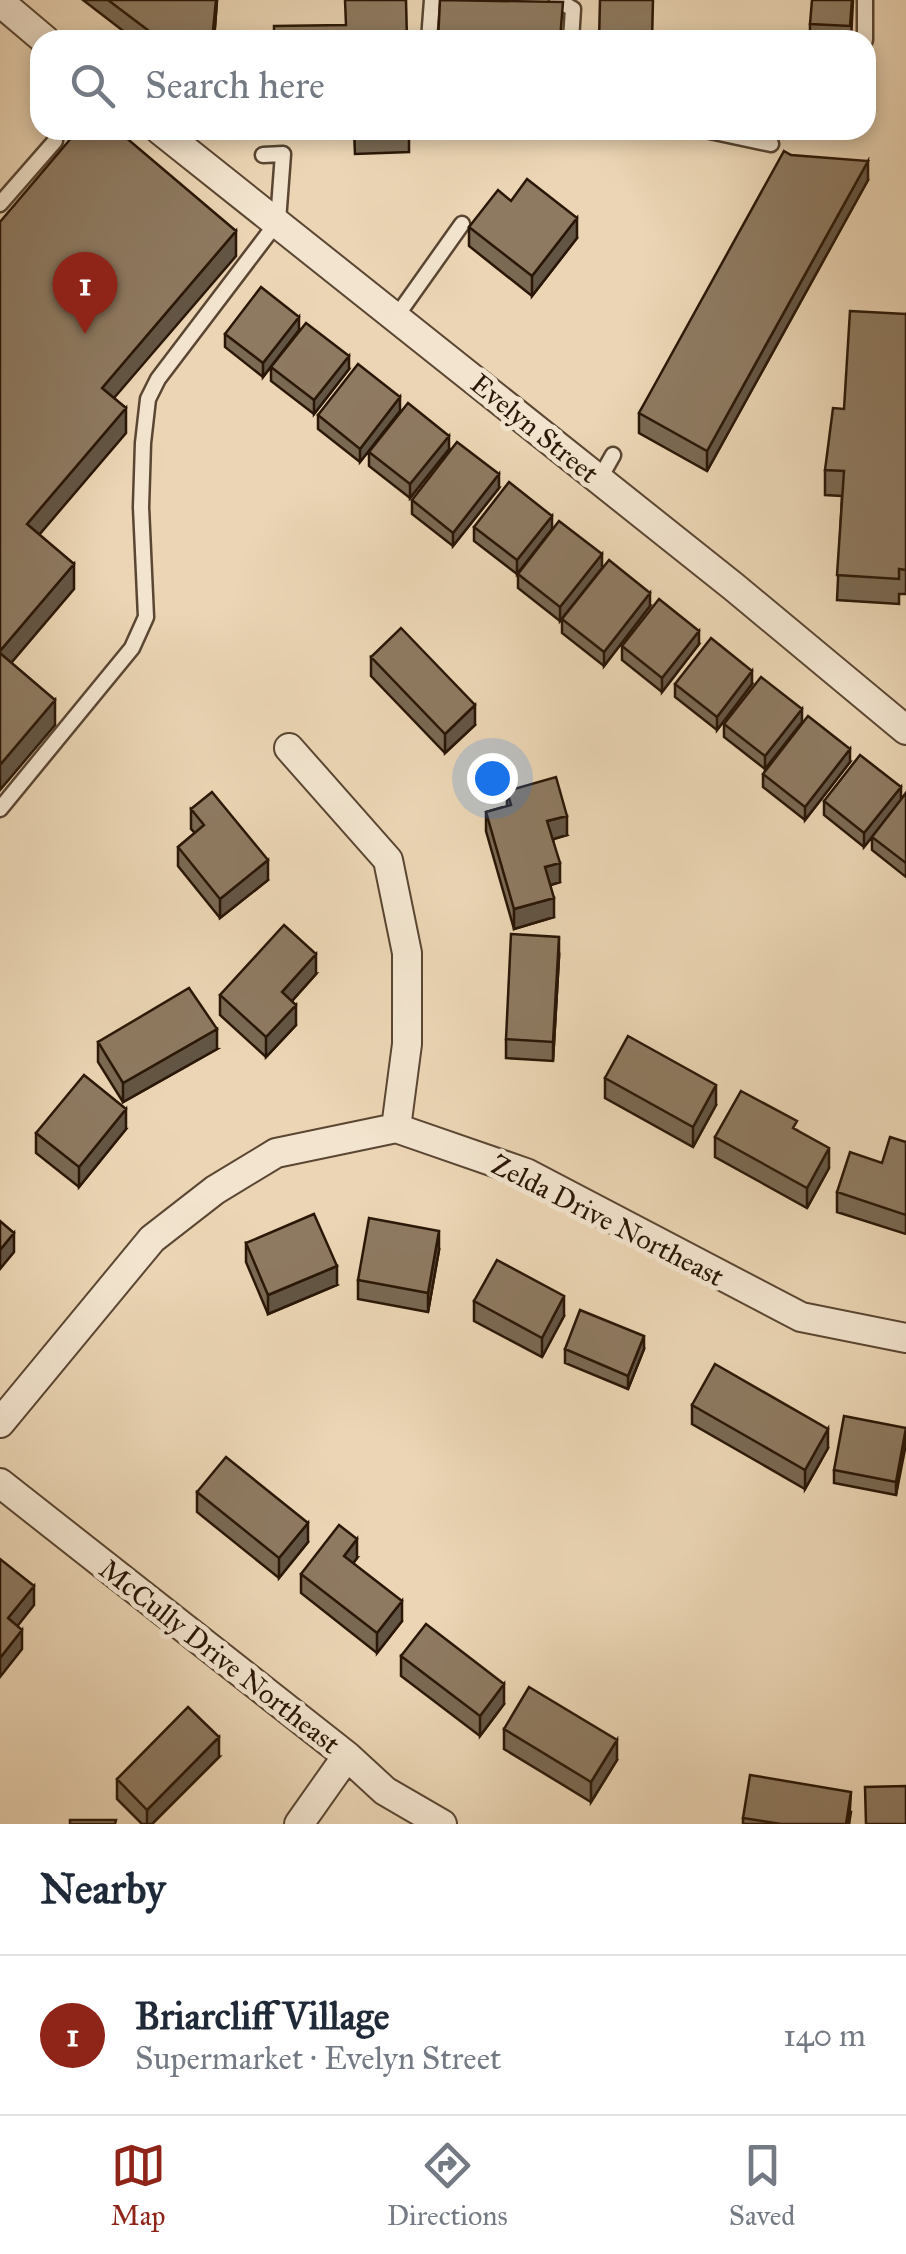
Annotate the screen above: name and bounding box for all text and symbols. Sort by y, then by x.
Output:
search box [30,30,876,140]
icon: search [65,58,120,113]
text: Search here [145,62,325,108]
pin: 1 [52,252,118,334]
street label: Evelyn Street [463,366,606,491]
your location [467,753,518,804]
street label: Zelda Drive Northeast [486,1147,730,1294]
street label: McCully Drive Northeast [92,1551,347,1761]
text: Nearby [40,1863,165,1915]
text: Briarcliff Village [135,1993,389,2039]
text: 1 [66,2016,79,2055]
text: 140 m [783,2016,866,2055]
text: Supermarket · Evelyn Street [135,2039,501,2078]
tab: Map [111,2138,166,2233]
tab: Directions [387,2138,508,2233]
tab: Saved [729,2138,795,2233]

